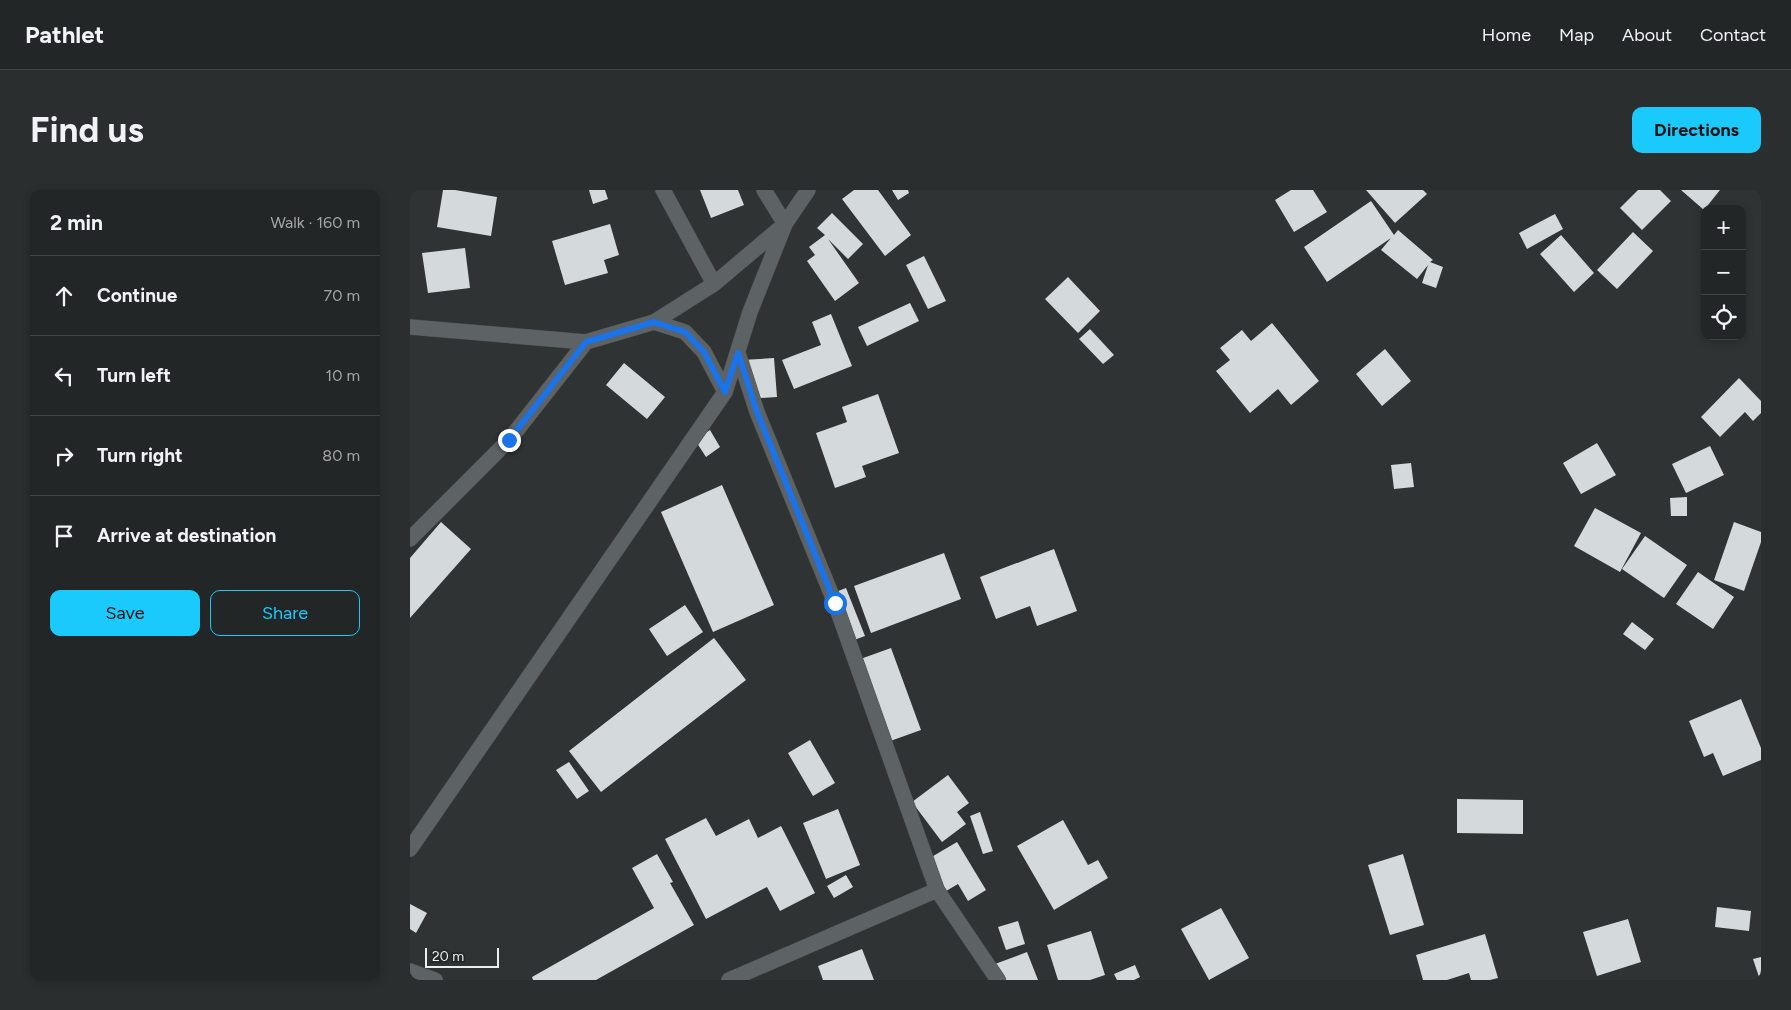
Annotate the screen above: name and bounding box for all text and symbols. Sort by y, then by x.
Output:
text: Pathlet [25,20,104,49]
text: Home [1482,24,1531,46]
text: Map [1559,24,1594,46]
text: About [1622,24,1672,46]
text: Contact [1700,24,1766,46]
button: Directions [1632,107,1761,153]
text: Find us [30,109,144,151]
map controls [1701,205,1746,340]
button: + [1701,205,1746,250]
text: 2 min [50,210,103,235]
text: Walk · 160 m [270,213,360,232]
button: − [1701,250,1746,295]
icon: ahead [50,282,78,310]
text: Continue [97,284,177,307]
text: 70 m [324,286,360,305]
button: locate [1701,295,1746,340]
icon: left [50,362,78,390]
text: Turn left [97,364,171,387]
text: 10 m [326,366,360,385]
route end [498,429,521,452]
icon: right [50,442,78,470]
text: Turn right [97,444,183,467]
text: 80 m [322,446,360,465]
icon: arrive [50,522,78,550]
text: Arrive at destination [97,524,276,547]
button: Save [50,590,200,636]
button: Share [210,590,360,636]
route start [824,592,847,615]
scale bar [425,945,499,968]
text: 20 m [432,948,464,965]

